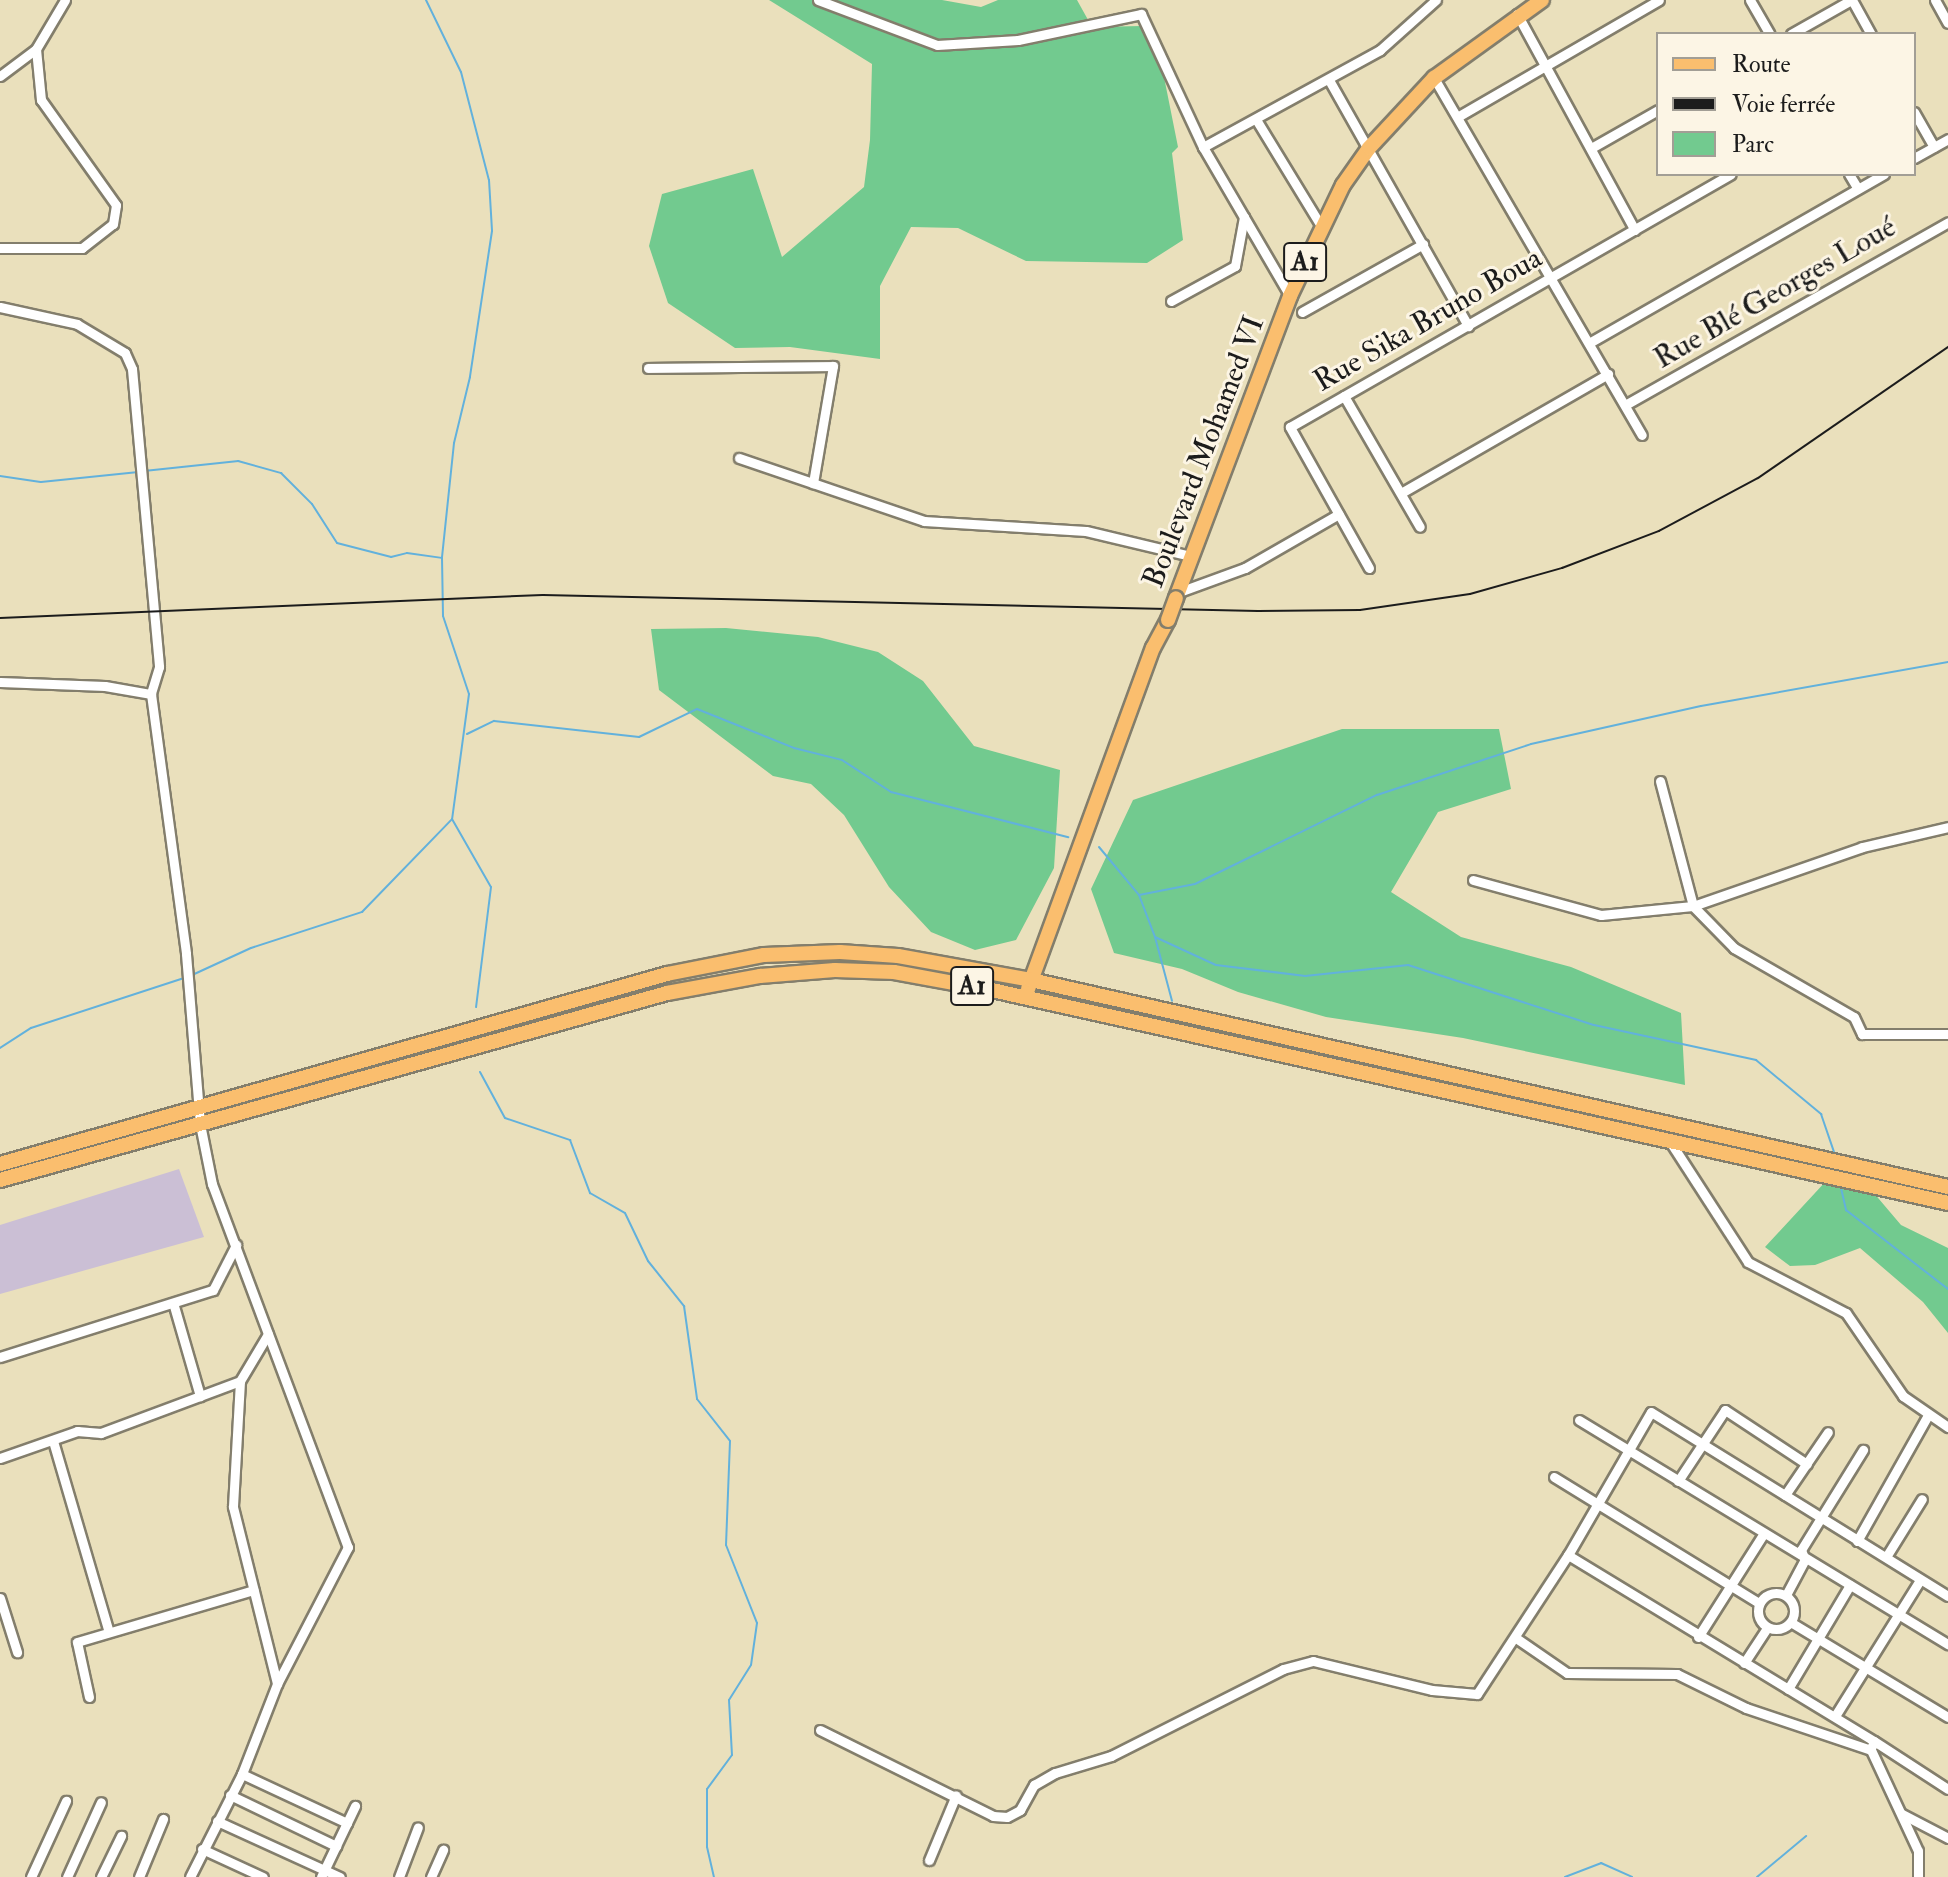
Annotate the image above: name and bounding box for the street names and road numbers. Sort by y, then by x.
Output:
street label: Rue Blé Georges Loué [1648,209,1902,377]
road number: A1 [1283,238,1327,286]
street label: Rue Sika Bruno Boua [1308,240,1548,400]
street label: Boulevard Mohamed VI [1136,311,1272,593]
road number: A1 [950,962,994,1010]

